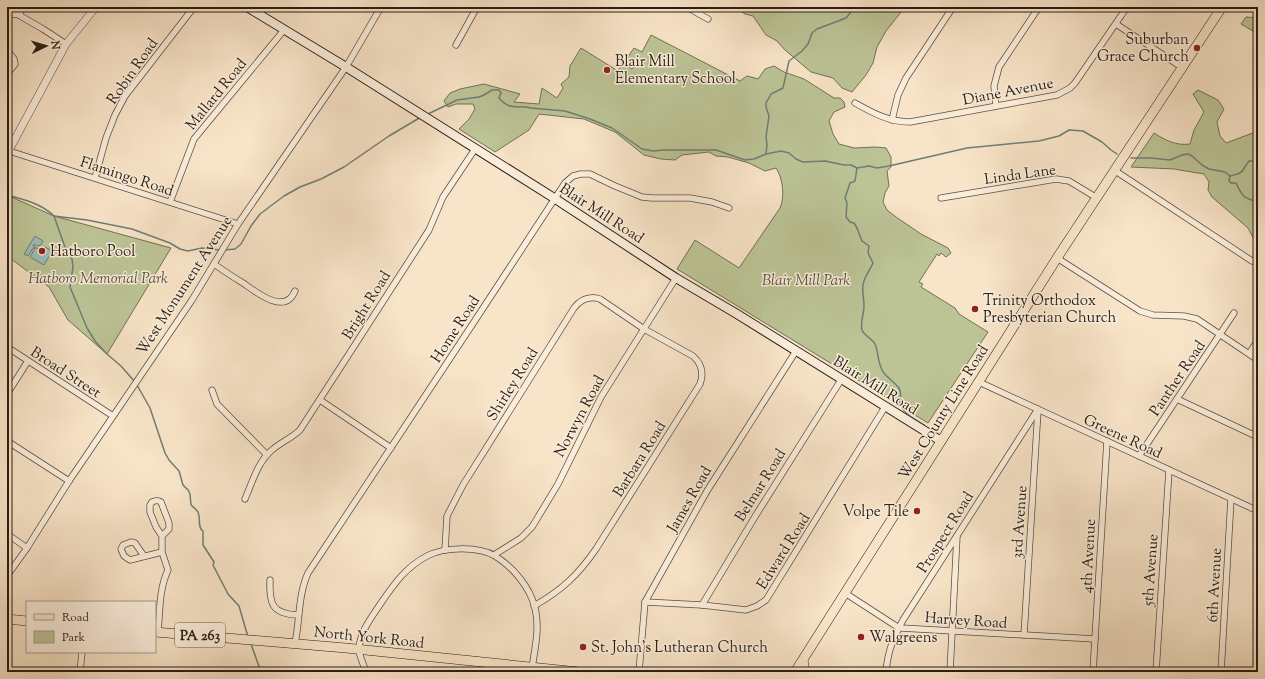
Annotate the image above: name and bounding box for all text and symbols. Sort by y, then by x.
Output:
north arrow [26,26,66,66]
place label: Suburban Grace Church [1097,30,1189,68]
street label: Robin Road [103,34,164,109]
text: N [47,39,63,51]
marker: Suburban Grace Church [1192,43,1202,53]
place label: Blair Mill Elementary School [615,52,736,90]
street label: Mallard Road [182,54,253,135]
marker: Blair Mill Elementary School [602,65,612,75]
street label: Diane Avenue [961,73,1055,112]
street label: Flamingo Road [77,152,176,203]
street label: Linda Lane [983,160,1057,191]
street label: Blair Mill Road [555,179,648,250]
street label: West Monument Avenue [132,212,238,359]
place label: Hatboro Pool [50,242,135,263]
marker: Hatboro Pool [37,246,47,256]
street label: Bright Road [338,267,397,344]
park label: Hatboro Memorial Park [28,269,168,290]
park label: Blair Mill Park [762,271,850,292]
place label: Trinity Orthodox Presbyterian Church [983,291,1117,329]
street label: Home Road [427,292,486,368]
marker: Trinity Orthodox Presbyterian Church [970,304,980,314]
street label: Panther Road [1145,336,1212,421]
street label: West County Line Road [894,341,995,484]
street label: Broad Street [26,343,105,404]
street label: Shirley Road [482,344,544,425]
street label: Blair Mill Road [829,352,922,421]
street label: Norwyn Road [550,372,611,461]
street label: Greene Road [1080,410,1166,465]
street label: Barbara Road [609,417,672,502]
street label: Belmar Road [731,445,792,526]
street label: James Road [662,462,718,538]
street label: 3rd Avenue [1007,485,1034,559]
street label: Prospect Road [913,488,980,577]
place label: Volpe Tile [843,502,909,523]
marker: Volpe Tile [912,506,922,516]
street label: Edward Road [752,509,816,594]
street label: 4th Avenue [1077,518,1102,594]
street label: 5th Avenue [1138,533,1164,608]
street label: 6th Avenue [1203,547,1228,623]
legend [26,601,156,653]
street label: Harvey Road [924,608,1008,635]
text: Road [62,609,89,627]
street label: North York Road [313,622,426,655]
road number: PA 263 [175,623,225,647]
place label: Walgreens [869,628,938,649]
text: Park [62,629,85,647]
marker: Walgreens [856,632,866,642]
place label: St. John's Lutheran Church [591,638,768,659]
marker: St. John's Lutheran Church [578,642,588,652]

